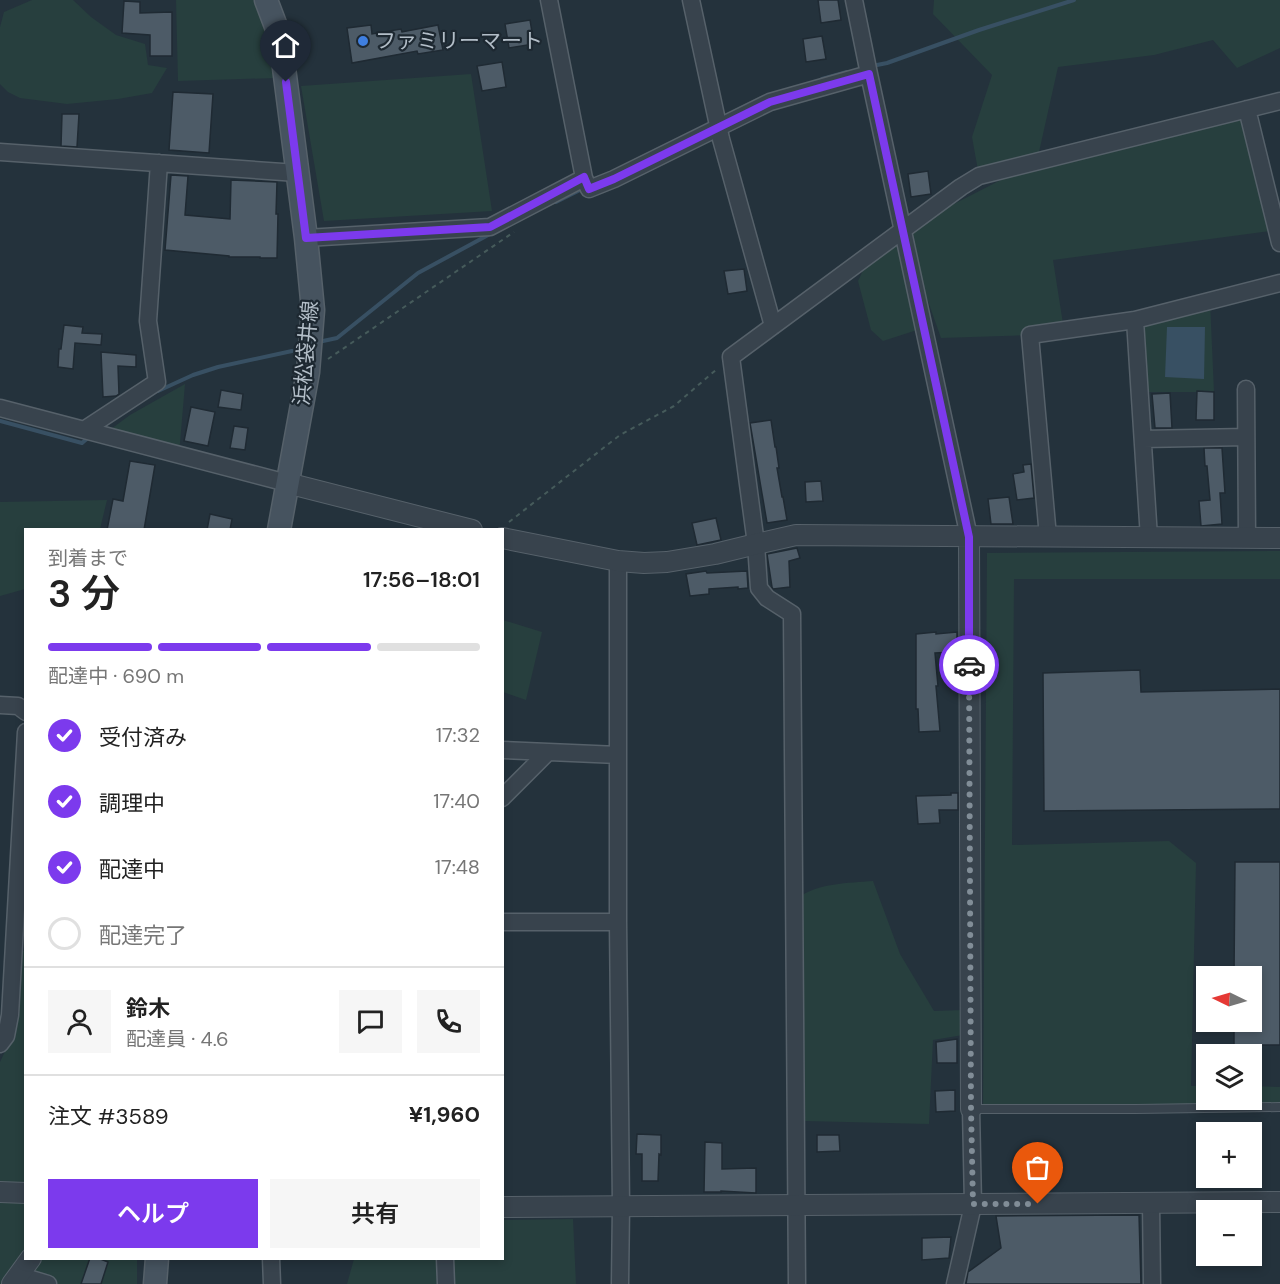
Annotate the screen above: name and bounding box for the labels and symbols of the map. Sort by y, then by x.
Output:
pin [260,20,311,82]
place label: ファミリーマート [375,27,543,55]
marker: ファミリーマート [356,34,370,48]
street label: 浜松袋井線 [287,299,325,407]
courier [939,635,999,695]
north arrow [1196,966,1262,1032]
pin [1012,1142,1063,1204]

